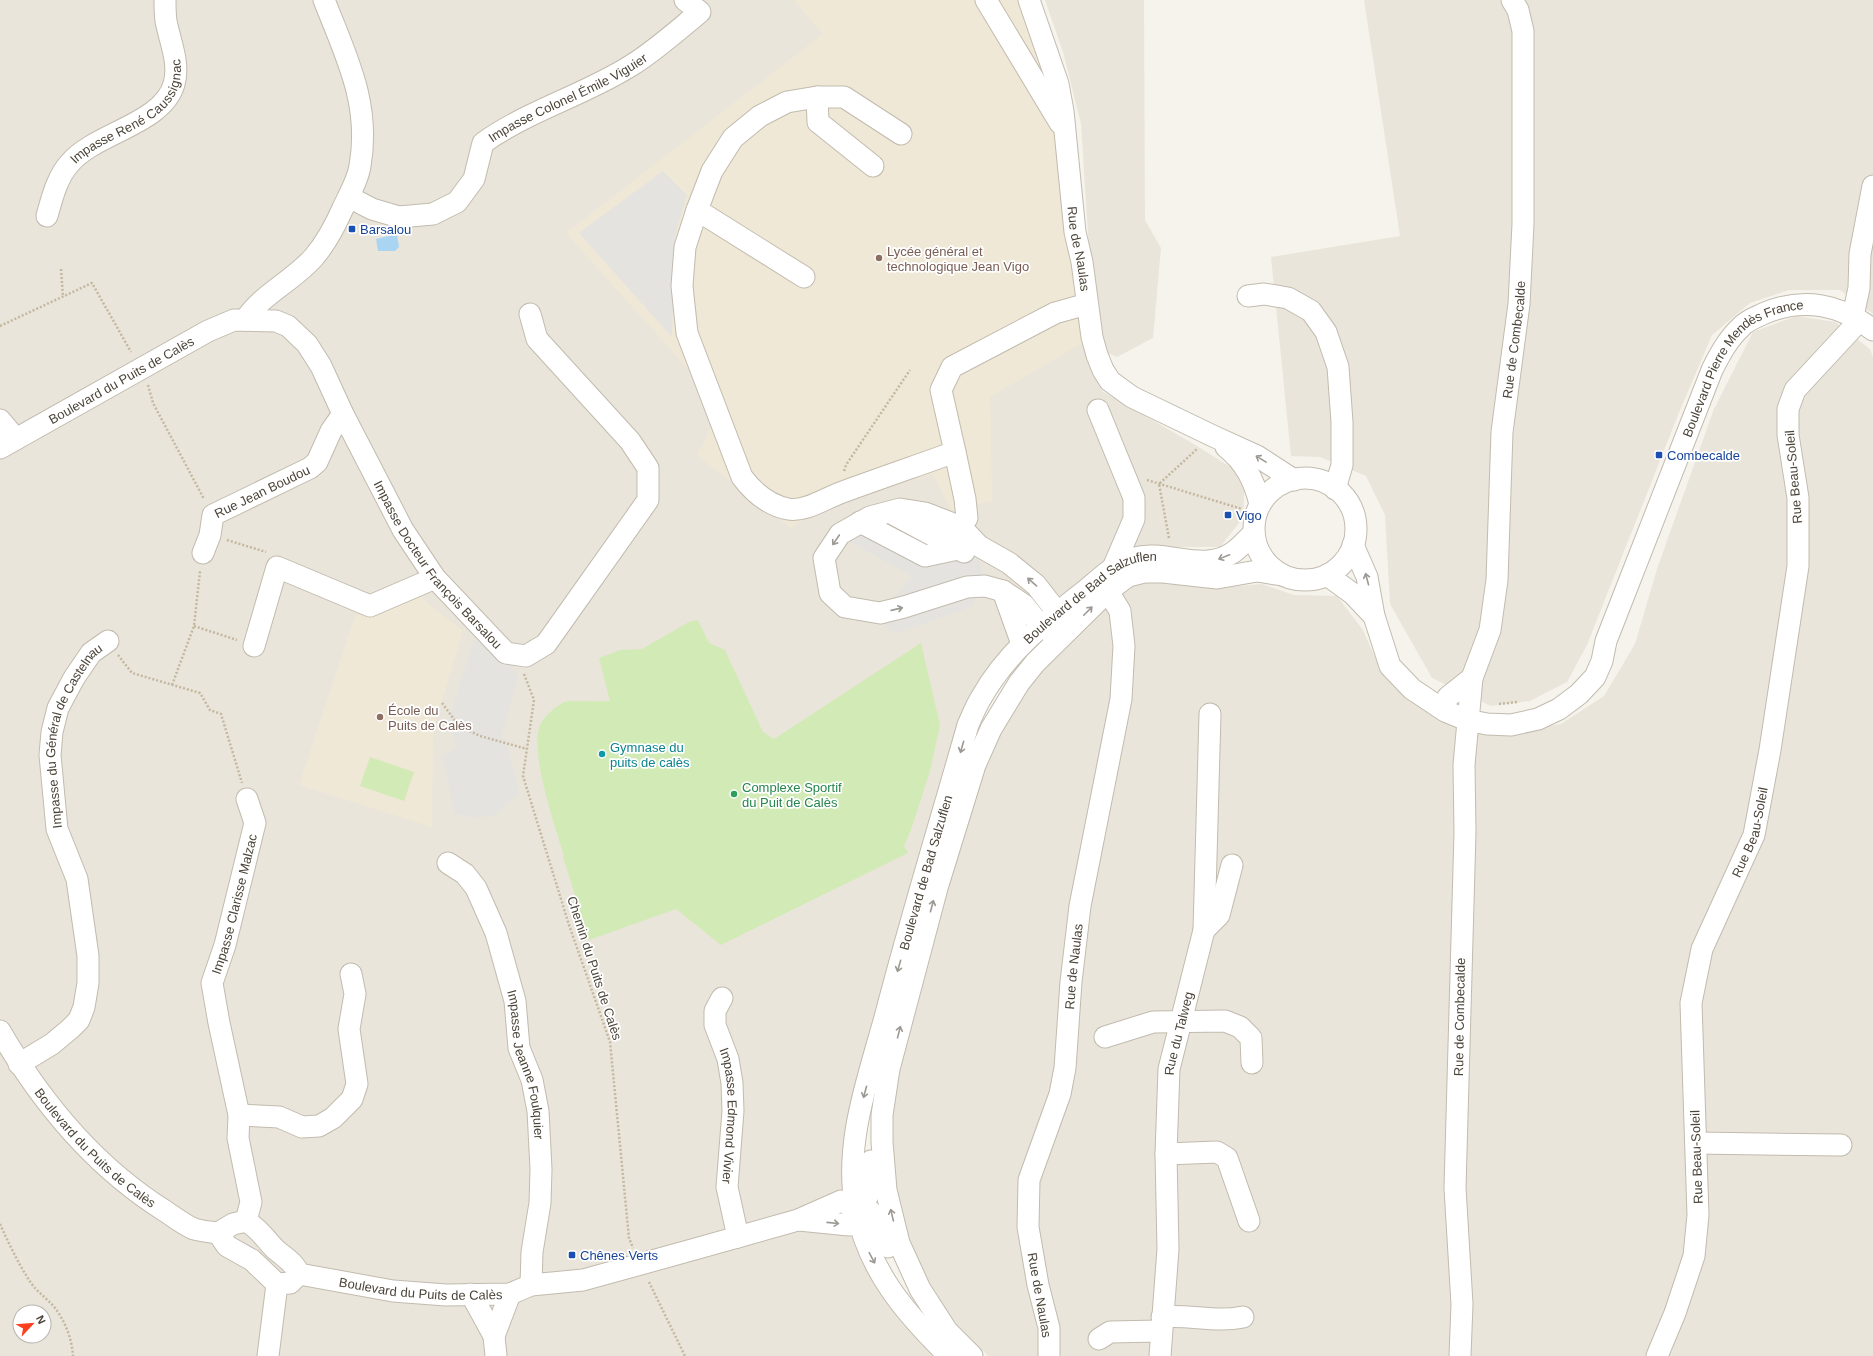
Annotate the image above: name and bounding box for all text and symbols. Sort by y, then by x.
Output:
street label: Impasse Colonel Émile Viguier [486,50,651,145]
street label: Impasse René Caussignac [67,58,184,166]
street label: Rue de Naulas [1064,205,1093,293]
place label: Barsalou [360,222,411,237]
marker: Barsalou [347,224,357,234]
place label: Lycée général et technologique Jean Vigo [887,244,1029,274]
marker: Lycée général et technologique Jean Vigo [874,253,884,263]
street label: Rue de Combecalde [1500,280,1528,399]
street label: Boulevard Pierre Mendès France [1680,297,1804,439]
street label: Boulevard du Puits de Calès [46,333,197,427]
street label: Rue Beau-Soleil [1782,429,1805,524]
place label: Combecalde [1667,448,1740,463]
marker: Combecalde [1654,450,1664,460]
one-way arrow [1255,454,1267,462]
street label: Rue Jean Boudou [212,462,312,521]
street label: Impasse Docteur François Barsalou [371,478,505,652]
place label: Vigo [1236,508,1262,523]
marker: Vigo [1223,510,1233,520]
one-way arrow [832,534,840,545]
street label: Boulevard de Bad Salzuflen [1021,549,1157,647]
one-way arrow [1218,554,1230,561]
one-way arrow [1363,573,1370,586]
one-way arrow [1027,578,1038,587]
one-way arrow [890,604,903,612]
one-way arrow [1083,606,1093,616]
street label: Impasse du Général de Castelnau [43,641,105,829]
place label: École du Puits de Calès [388,703,472,733]
marker: École du Puits de Calès [375,712,385,722]
place label: Gymnase du puits de calès [610,740,690,770]
one-way arrow [958,740,965,753]
marker: Gymnase du puits de calès [597,749,607,759]
place label: Complexe Sportif du Puit de Calès [742,780,842,810]
street label: Rue Beau-Soleil [1729,786,1771,880]
marker: Complexe Sportif du Puit de Calès [729,789,739,799]
street label: Boulevard de Bad Salzuflen [897,793,955,952]
street label: Impasse Clarisse Malzac [209,832,260,976]
street label: Chemin du Puits de Calès [564,894,625,1042]
one-way arrow [929,900,936,913]
street label: Rue de Naulas [1062,922,1086,1010]
street label: Rue de Combecalde [1451,958,1468,1076]
one-way arrow [895,959,902,972]
street label: Impasse Jeanne Foulquier [504,988,546,1141]
street label: Rue du Talweg [1162,990,1196,1076]
one-way arrow [895,1025,903,1038]
street label: Impasse Edmond Vivier [716,1046,740,1185]
street label: Boulevard du Puits de Calès [32,1085,159,1211]
one-way arrow [861,1085,868,1098]
street label: Rue Beau-Soleil [1687,1110,1706,1204]
one-way arrow [888,1208,896,1221]
one-way arrow [826,1220,839,1227]
place label: Chênes Verts [580,1248,659,1263]
marker: Chênes Verts [567,1250,577,1260]
street label: Rue de Naulas [1025,1251,1054,1339]
one-way arrow [869,1252,876,1264]
street label: Boulevard du Puits de Calès [338,1274,503,1303]
north arrow [12,1304,52,1344]
text: N [34,1313,48,1326]

